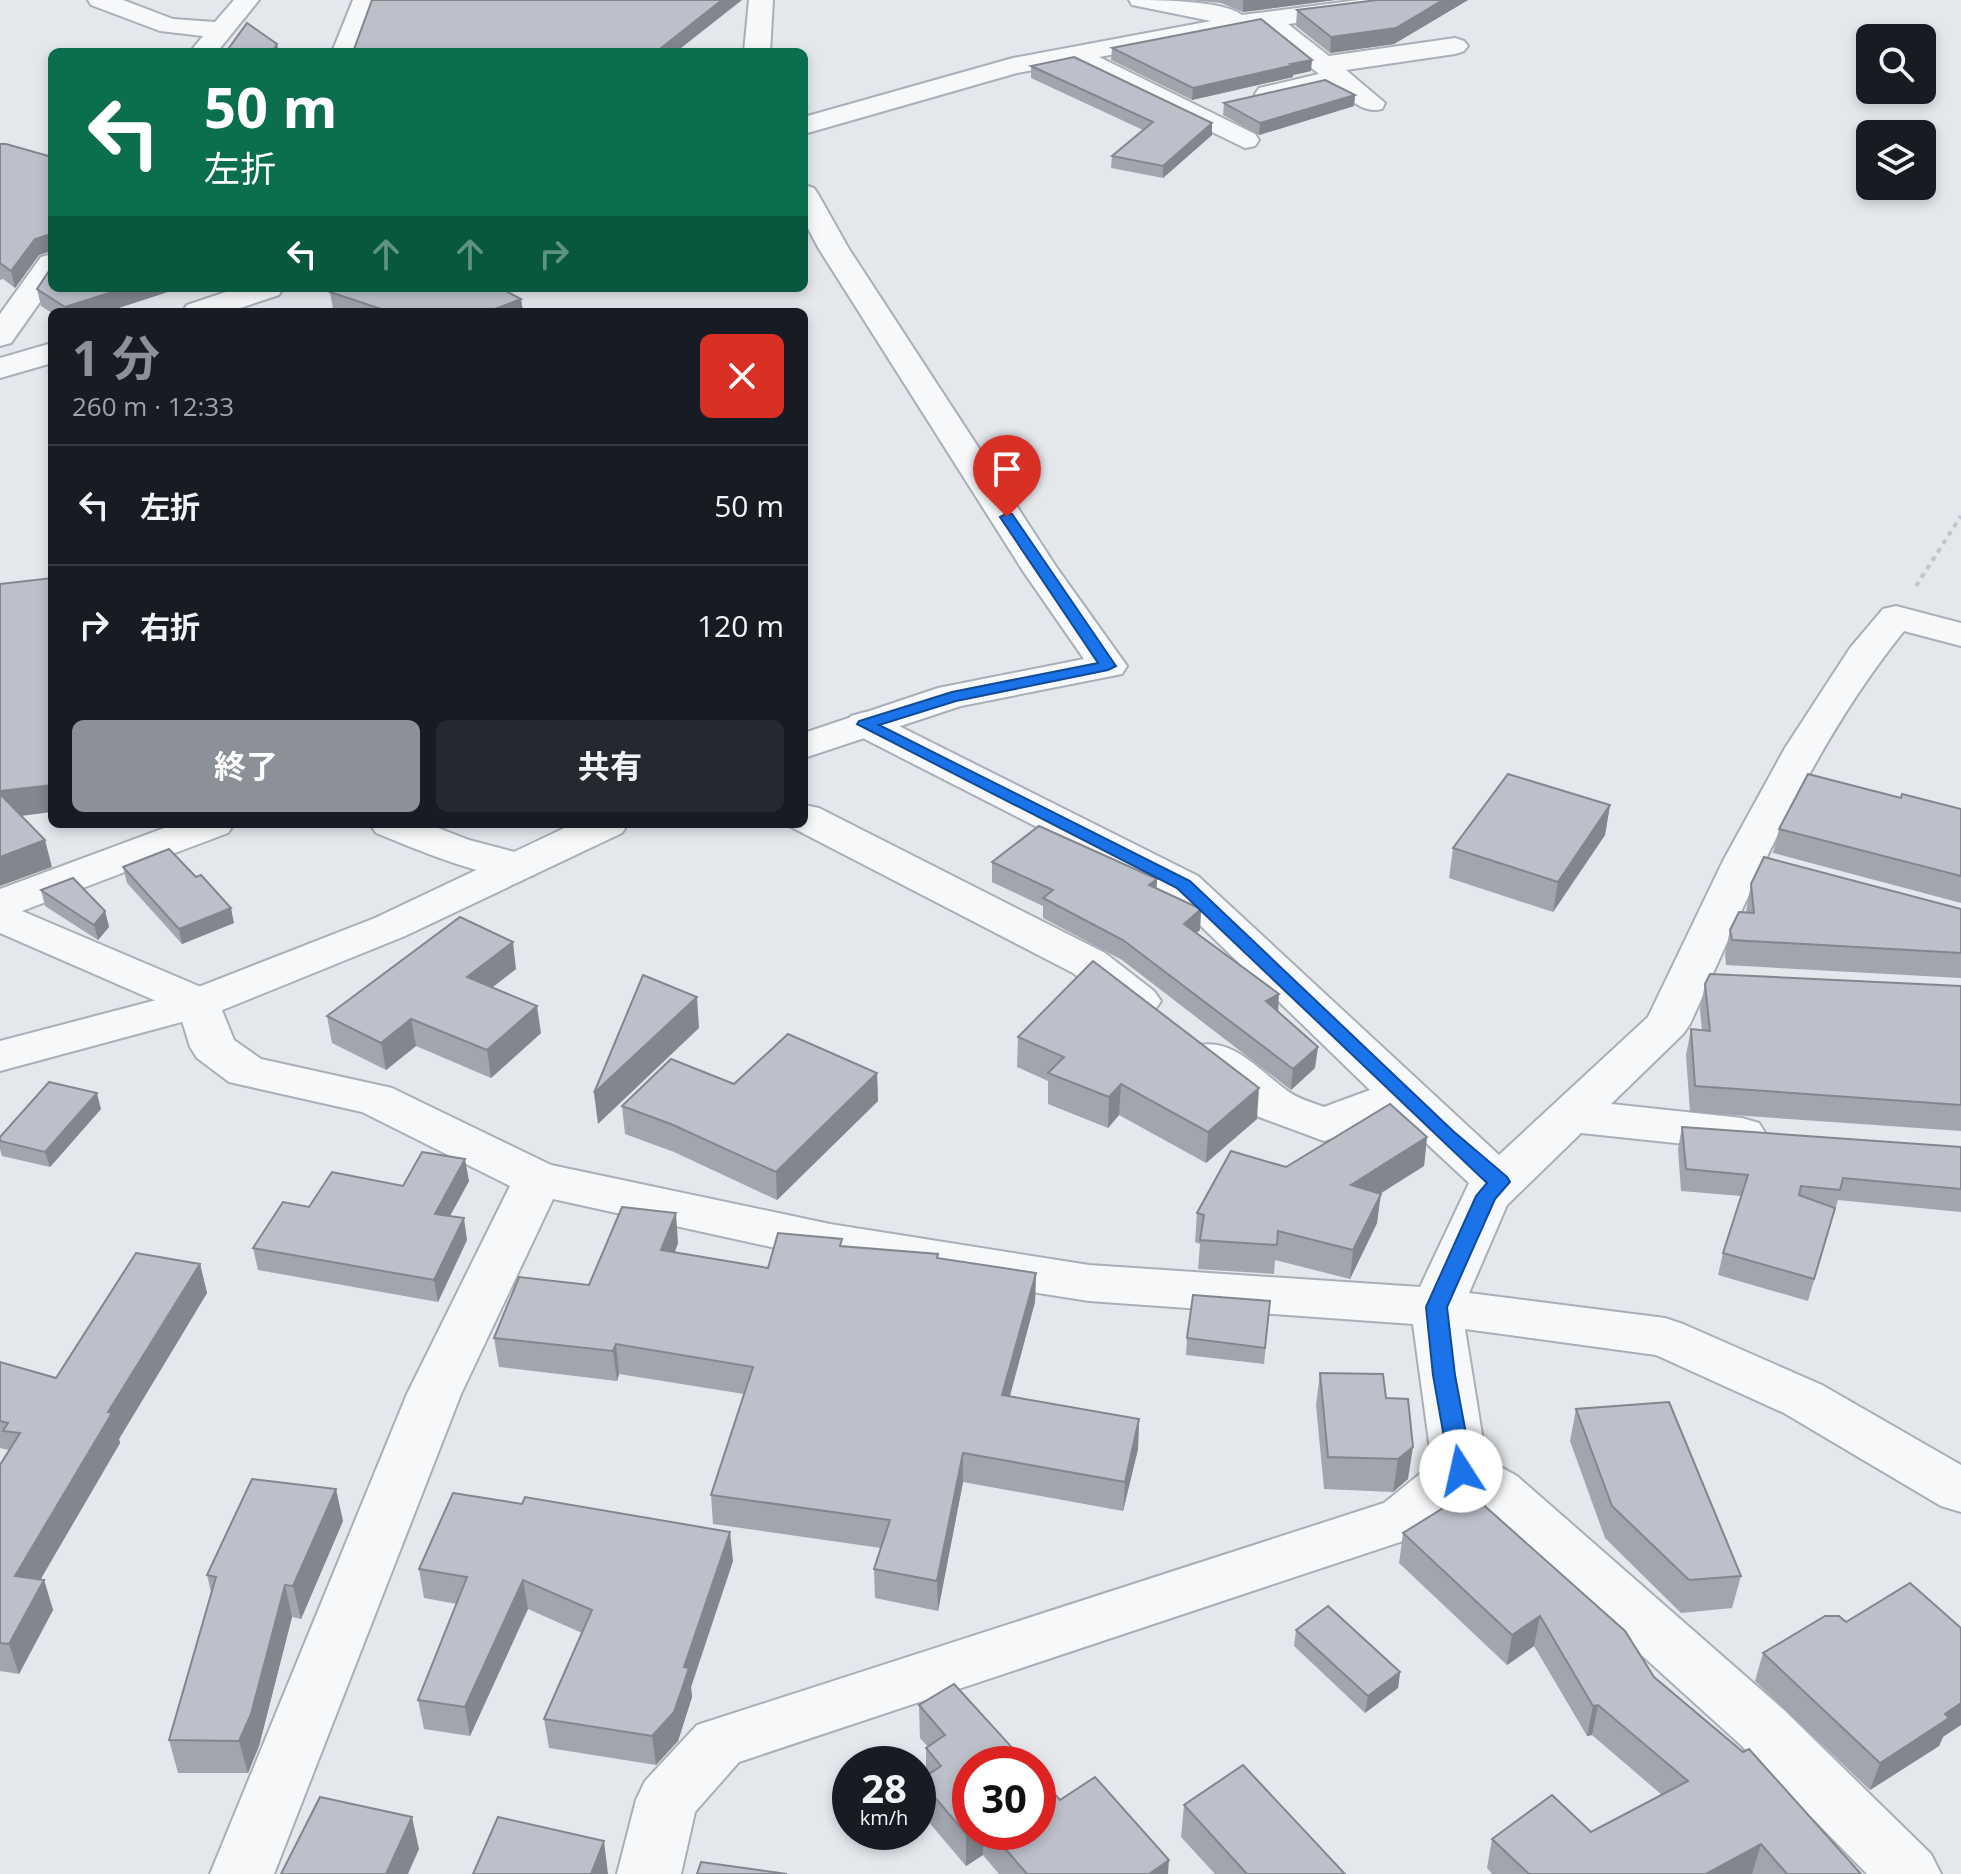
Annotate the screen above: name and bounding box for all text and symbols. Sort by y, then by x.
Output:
map controls [1856,24,1936,200]
button: search [1856,24,1936,104]
text: 50 m [204,68,338,144]
icon: left [72,80,176,184]
button: layers [1856,120,1936,200]
text: 左折 [204,144,276,193]
icon: left [280,232,324,276]
icon: ahead [364,232,408,276]
icon: ahead [448,232,492,276]
icon: right [532,232,576,276]
text: 1 分 [72,325,160,390]
button: close [700,334,784,418]
text: 260 m · 12:33 [72,388,234,424]
pin [973,435,1041,517]
icon: arrive [985,447,1029,491]
icon: left [72,483,116,527]
text: 50 m [714,485,784,526]
text: 左折 [140,486,200,527]
icon: right [72,603,116,647]
text: 120 m [697,605,784,646]
text: 右折 [140,606,200,647]
button: 終了 [72,720,420,812]
button: 共有 [436,720,784,812]
position arrow [1419,1429,1503,1513]
speed limit sign: 30 [952,1746,1056,1850]
text: 28 [861,1760,907,1815]
text: km/h [860,1804,908,1831]

